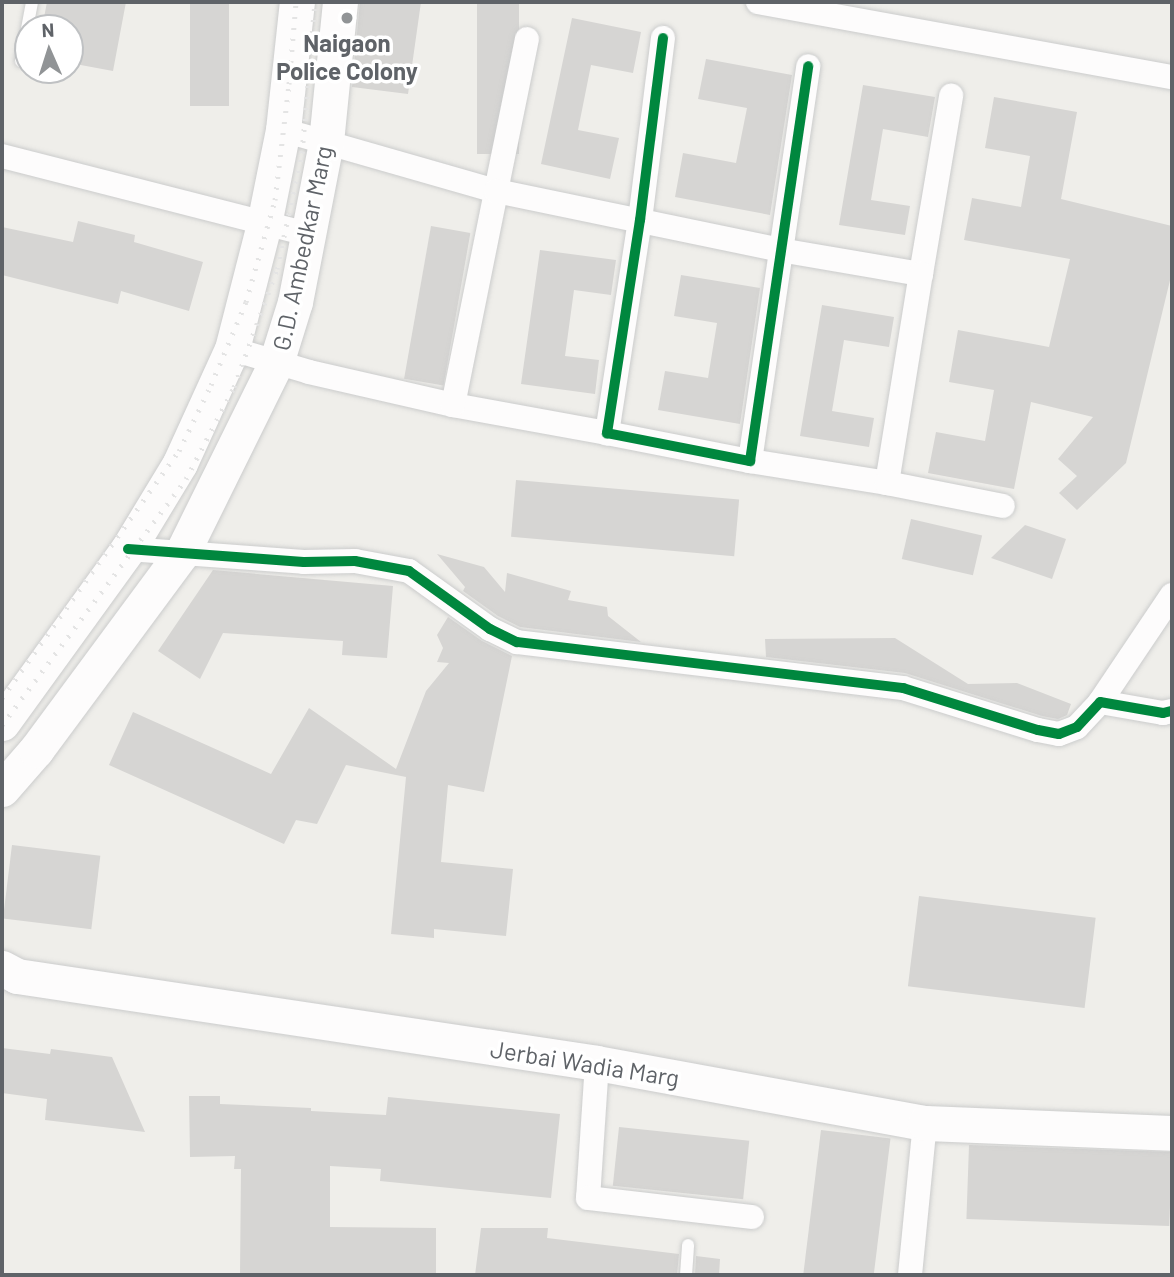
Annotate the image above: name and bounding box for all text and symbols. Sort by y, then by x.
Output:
marker: Naigaon Police Colony [339,10,355,26]
north arrow [14,14,84,84]
text: N [41,18,55,41]
place label: Naigaon Police Colony [276,29,418,85]
street label: G.D. Ambedkar Marg [266,143,338,353]
street label: Jerbai Wadia Marg [488,1034,682,1092]

